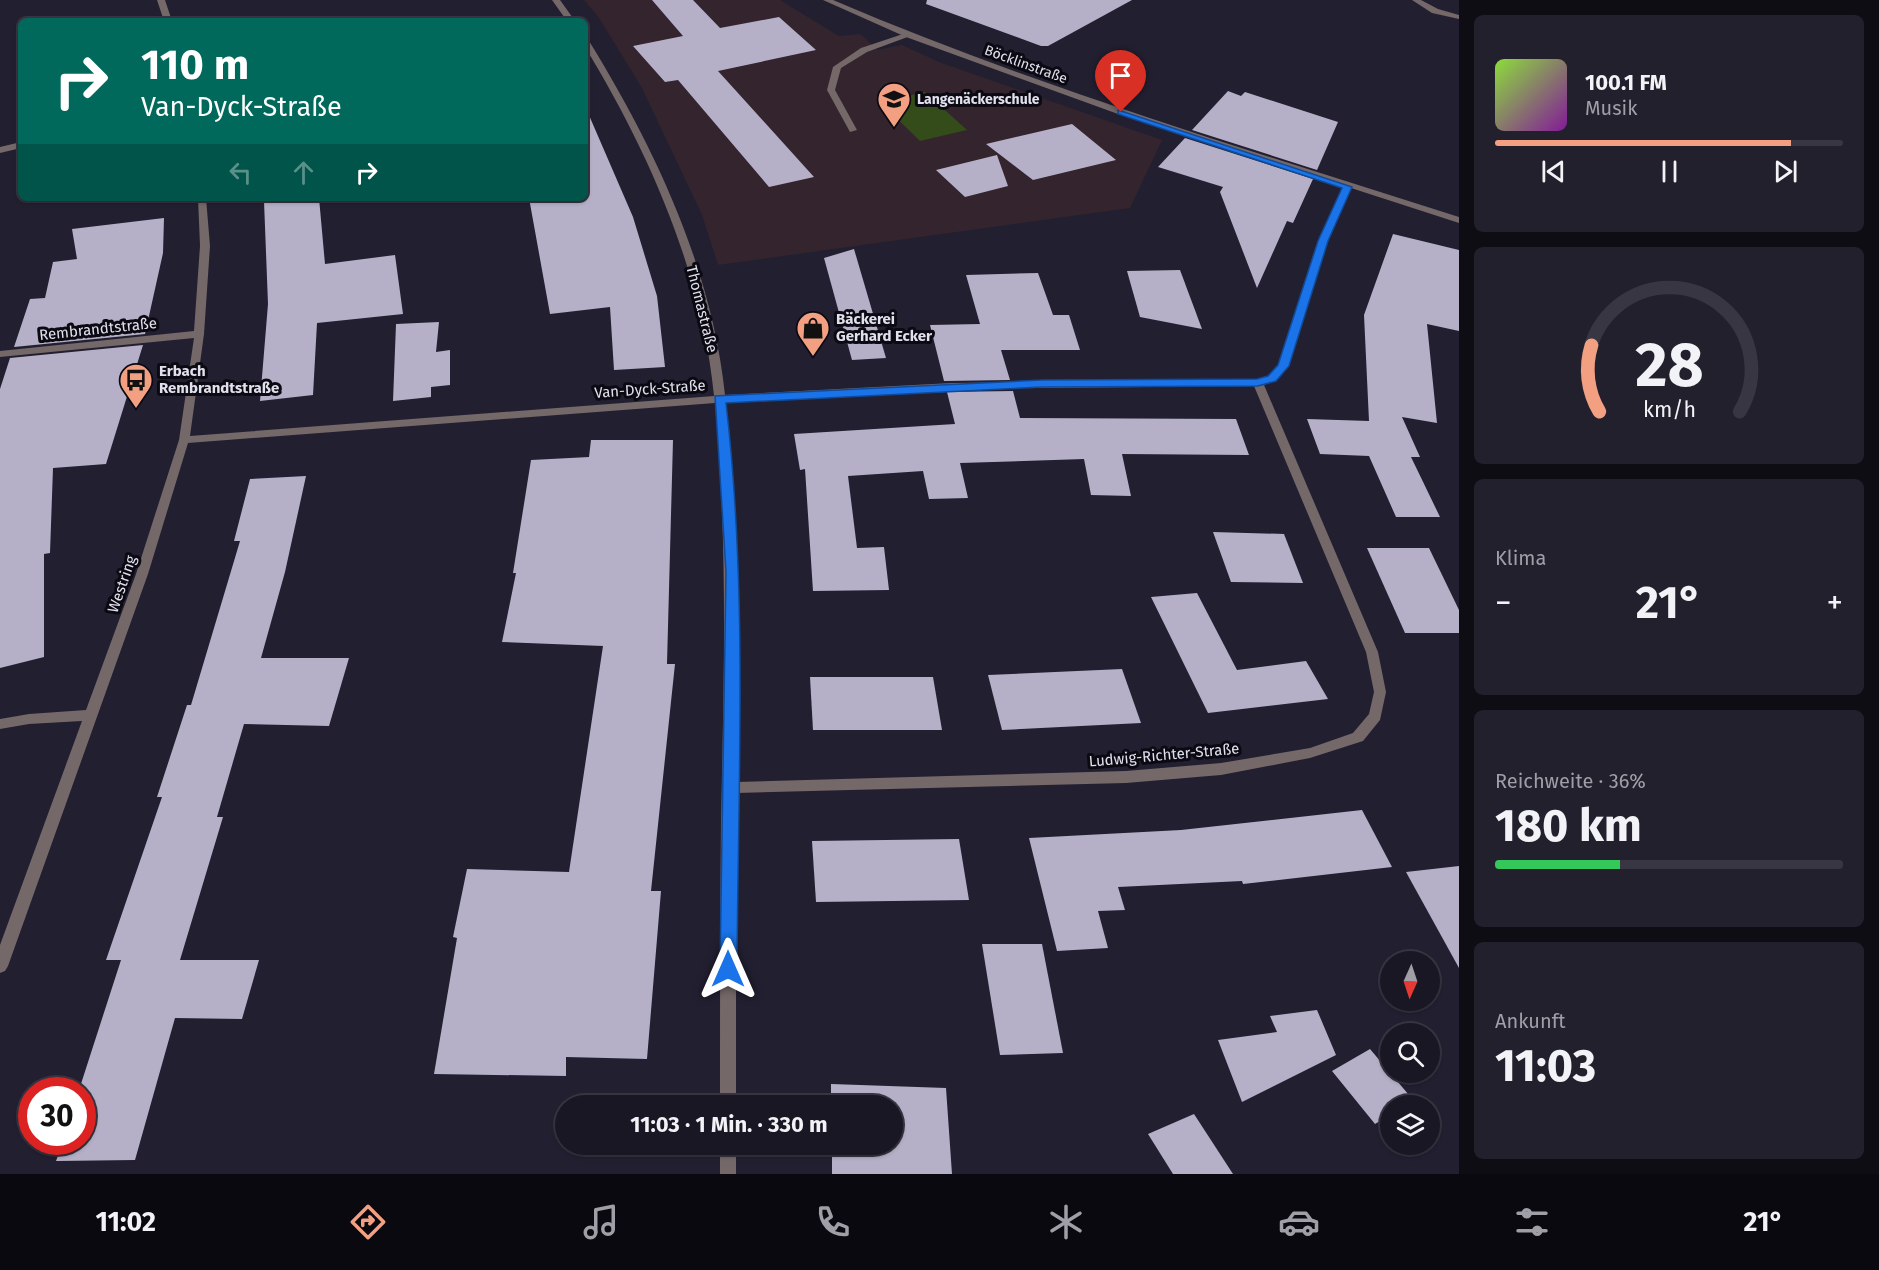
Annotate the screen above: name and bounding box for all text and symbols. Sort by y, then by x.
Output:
text: 110 m [141,40,249,90]
icon: right [42,42,120,120]
street label: Böcklinstraße [982,42,1070,87]
pin [1095,50,1146,112]
icon: arrive [1104,59,1137,92]
text: 100.1 FM [1585,69,1667,96]
school or university icon: Langenäckerschule [876,81,912,128]
text: Van-Dyck-Straße [141,91,342,123]
place label: Langenäckerschule [917,91,1040,108]
text: Musik [1585,96,1637,120]
icon: previous [1537,155,1570,188]
icon: pause [1653,155,1686,188]
icon: next [1769,155,1802,188]
icon: left [224,156,257,189]
icon: ahead [287,156,320,189]
icon: right [350,156,383,189]
street label: Thomastraße [682,264,722,354]
shop icon: Bäckerei Gerhard Ecker [795,310,831,357]
place label: Bäckerei Gerhard Ecker [836,310,933,345]
street label: Rembrandtstraße [38,314,158,344]
text: 28 [1635,328,1703,403]
bus stop icon: Erbach Rembrandtstraße [118,362,154,409]
place label: Erbach Rembrandtstraße [159,362,279,397]
street label: Van-Dyck-Straße [594,376,706,402]
text: km/h [1642,398,1696,424]
text: Klima [1495,546,1546,570]
street label: Westring [104,553,140,615]
text: 21° [1636,576,1702,630]
text: − [1495,583,1512,623]
text: + [1827,583,1843,623]
street label: Ludwig-Richter-Straße [1088,739,1240,771]
text: Reichweite · 36% [1495,769,1646,793]
text: 180 km [1495,799,1642,853]
position arrow [696,937,760,1001]
north arrow [1380,951,1440,1011]
map controls [1380,951,1440,1155]
text: Ankunft [1495,1009,1566,1033]
button: search [1380,1023,1440,1083]
text: 11:03 [1495,1039,1596,1093]
speed limit sign: 30 [18,1077,96,1155]
button: layers [1380,1095,1440,1155]
text: 11:03 · 1 Min. · 330 m [630,1111,828,1138]
icon: directions [347,1201,389,1243]
icon: music [580,1201,622,1243]
icon: phone [812,1201,854,1243]
icon: climate [1045,1201,1087,1243]
icon: car [1278,1201,1320,1243]
icon: filters [1511,1201,1553,1243]
text: 11:02 [95,1206,156,1238]
text: 21° [1744,1206,1784,1238]

